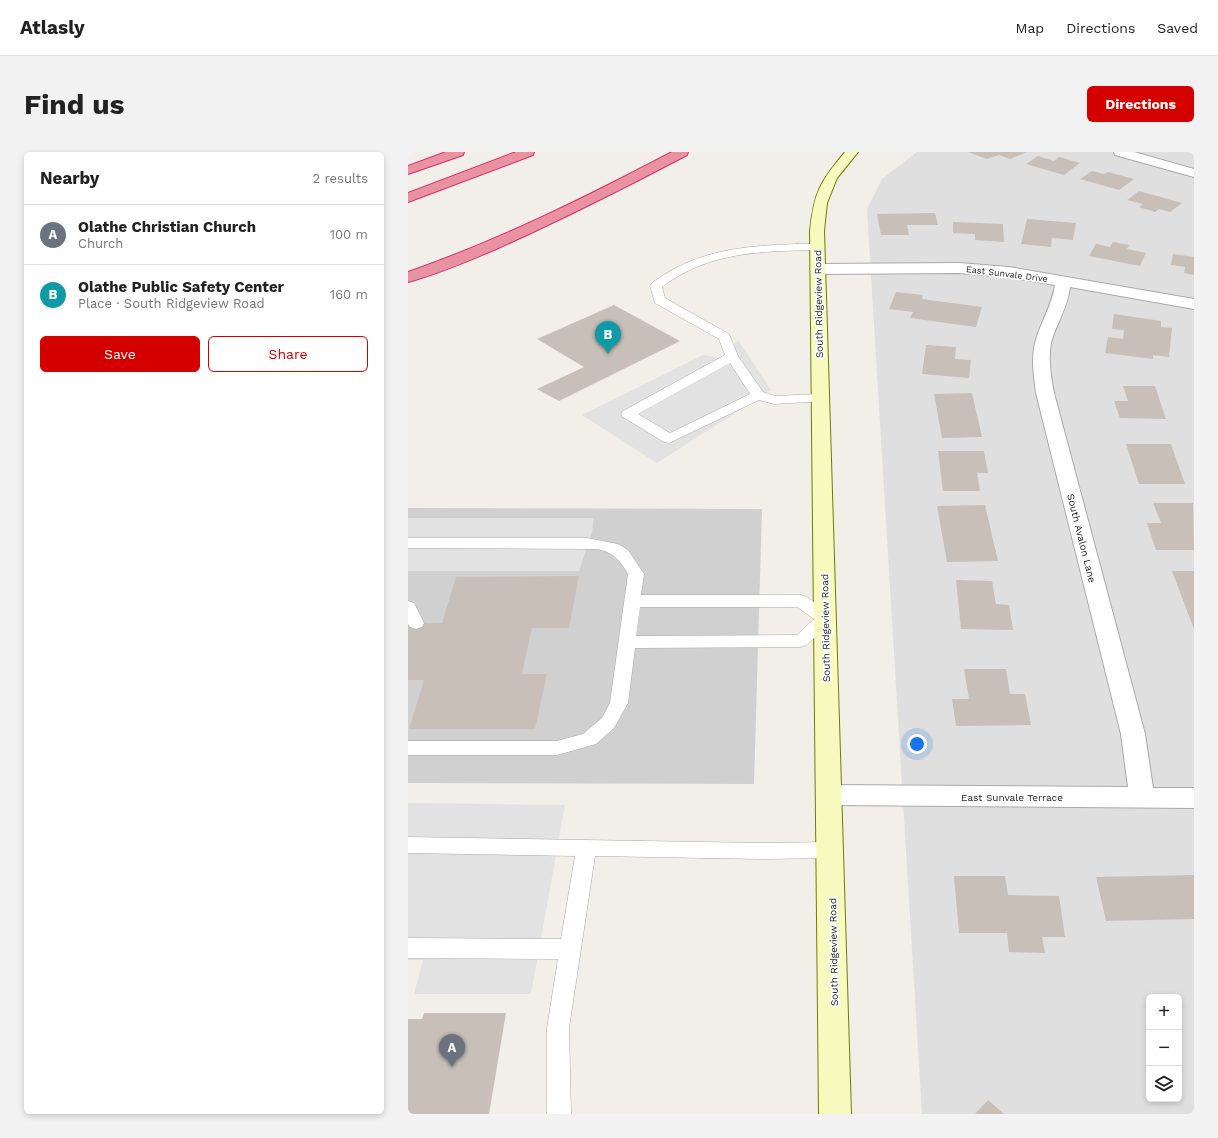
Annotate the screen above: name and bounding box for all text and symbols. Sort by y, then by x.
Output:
text: Atlasly [20,16,85,39]
text: Map [1016,20,1044,36]
text: Directions [1066,20,1135,36]
text: Saved [1157,20,1198,36]
button: Directions [1087,86,1194,122]
text: Find us [24,88,124,121]
text: Nearby [40,168,99,188]
text: 2 results [313,171,368,186]
text: Olathe Christian Church [78,218,256,236]
text: A [49,227,57,242]
text: 100 m [330,227,368,242]
text: Church [78,236,123,251]
street label: South Ridgeview Road [812,250,825,358]
street label: East Sunvale Drive [966,264,1048,284]
text: Olathe Public Safety Center [78,278,284,296]
text: B [49,287,57,302]
text: 160 m [330,287,368,302]
text: Place · South Ridgeview Road [78,296,265,311]
pin: B [595,321,621,354]
button: Save [40,336,200,372]
button: Share [208,336,368,372]
street label: South Avalon Lane [1065,493,1098,584]
street label: South Ridgeview Road [819,574,832,682]
your location [907,734,927,754]
street label: East Sunvale Terrace [961,792,1063,803]
street label: South Ridgeview Road [827,898,840,1006]
map controls [1146,994,1182,1102]
button: + [1146,994,1182,1030]
button: − [1146,1030,1182,1066]
pin: A [439,1034,465,1067]
button: layers [1146,1066,1182,1102]

